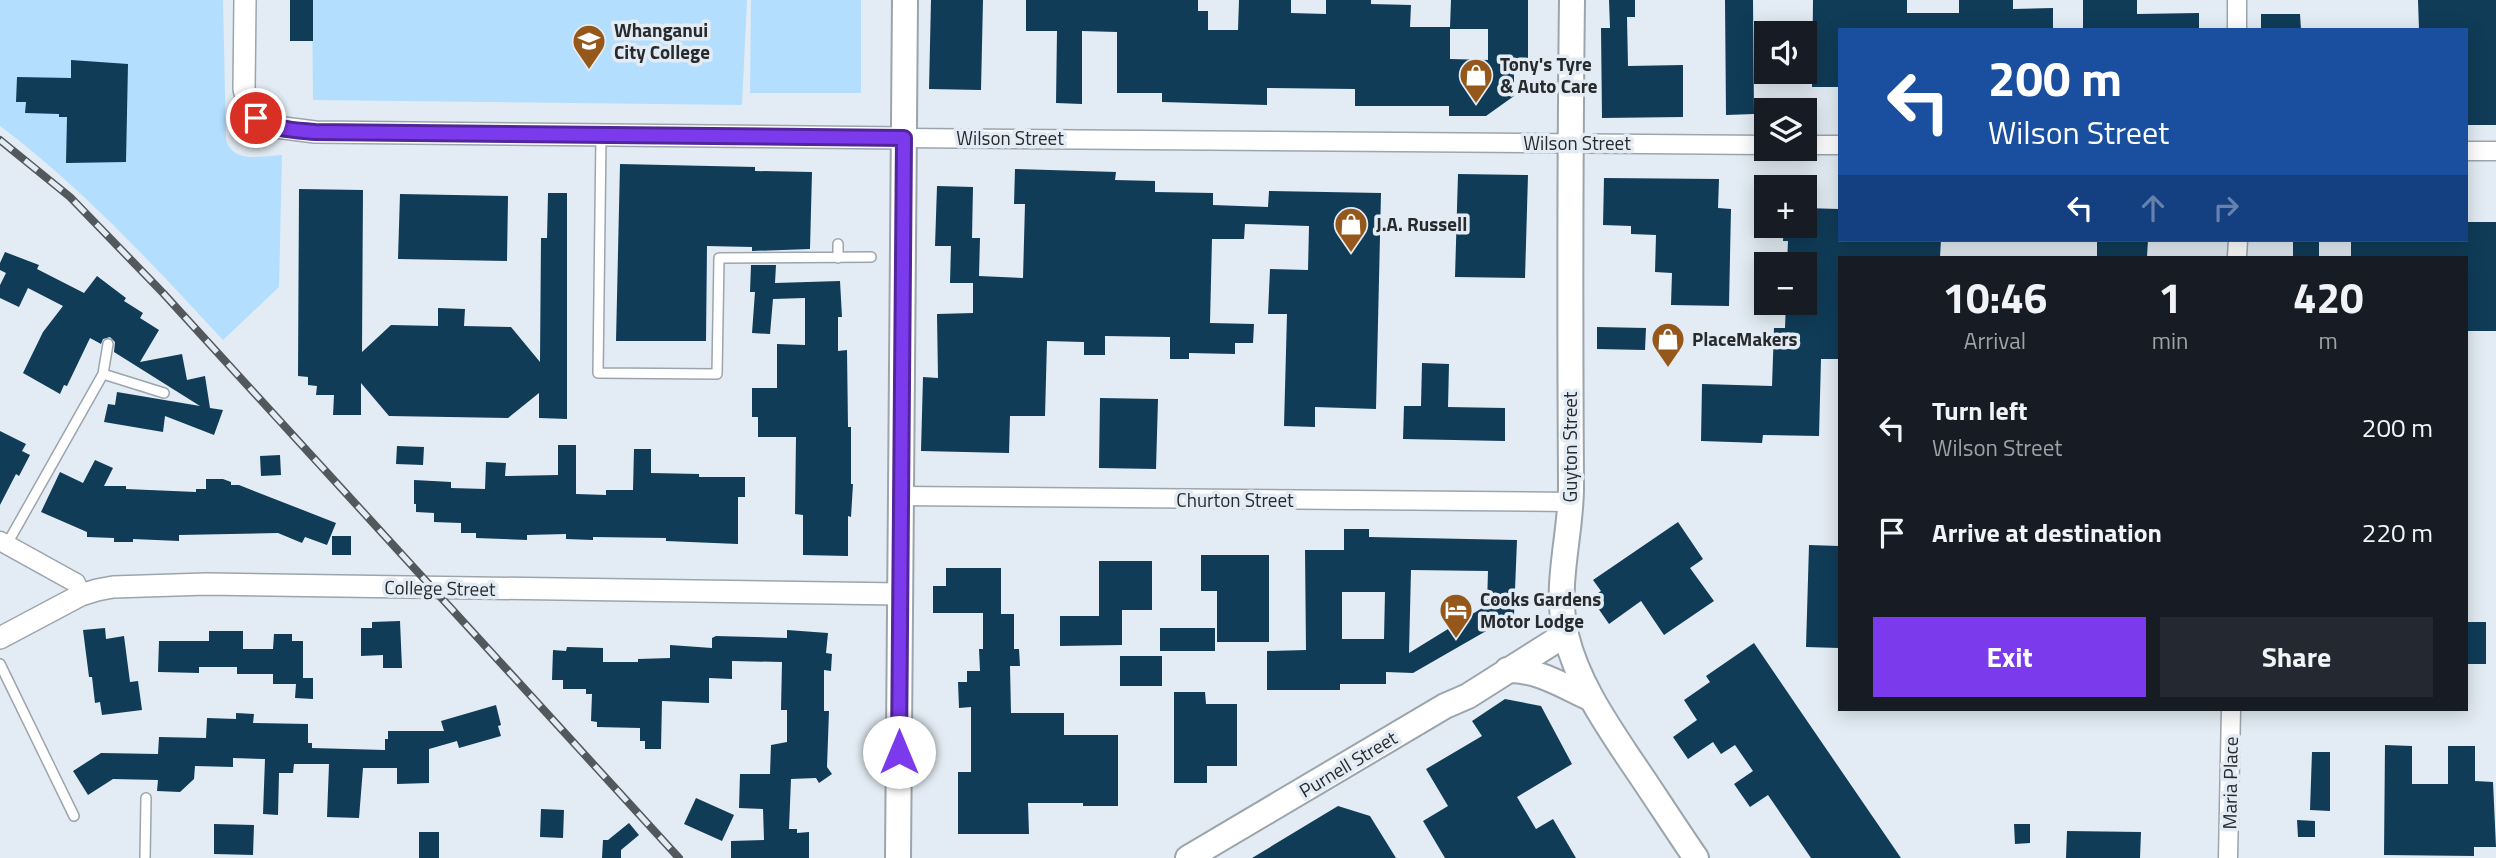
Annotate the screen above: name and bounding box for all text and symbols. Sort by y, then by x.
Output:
place label: Whanganui City College [614,15,710,66]
map controls [1754,21,1817,315]
button: sound [1754,21,1817,84]
school or university icon: Whanganui City College [570,22,608,71]
text: 200 m [1988,40,2122,115]
place label: Tony's Tyre & Auto Care [1500,49,1598,100]
shop icon: Tony's Tyre & Auto Care [1457,56,1495,105]
icon: left [1873,56,1964,147]
pin [226,88,286,148]
button: layers [1754,98,1817,161]
icon: arrive [237,99,275,137]
text: Wilson Street [1988,108,2169,156]
street label: Wilson Street [956,123,1064,152]
street label: Wilson Street [1523,128,1631,157]
button: + [1754,175,1817,238]
icon: left [2061,189,2099,227]
icon: ahead [2134,189,2172,227]
icon: right [2207,189,2245,227]
shop icon: J.A. Russell [1332,205,1370,254]
place label: J.A. Russell [1376,209,1467,238]
button: − [1754,252,1817,315]
text: 10:46 [1942,265,2047,329]
text: 1 [2158,265,2182,329]
text: 420 [2293,265,2363,329]
shop icon: PlaceMakers [1649,320,1687,369]
text: Arrival [1964,323,2026,358]
text: min [2152,323,2188,358]
text: m [2319,323,2338,358]
place label: PlaceMakers [1692,324,1798,353]
street label: Guyton Street [1555,391,1584,503]
text: Turn left [1932,391,2027,430]
text: 200 m [2362,408,2433,447]
icon: left [1873,409,1911,447]
text: Wilson Street [1932,430,2062,465]
street label: Churton Street [1176,485,1294,514]
text: Arrive at destination [1932,513,2162,552]
text: 220 m [2362,513,2433,552]
icon: arrive [1873,514,1911,552]
street label: College Street [384,572,496,603]
place label: Cooks Gardens Motor Lodge [1480,584,1601,635]
hotel icon: Cooks Gardens Motor Lodge [1437,591,1475,640]
button: Exit [1873,617,2146,697]
button: Share [2160,617,2433,697]
position arrow [862,715,936,789]
street label: Purnell Street [1293,723,1402,804]
street label: Maria Place [2214,736,2245,830]

